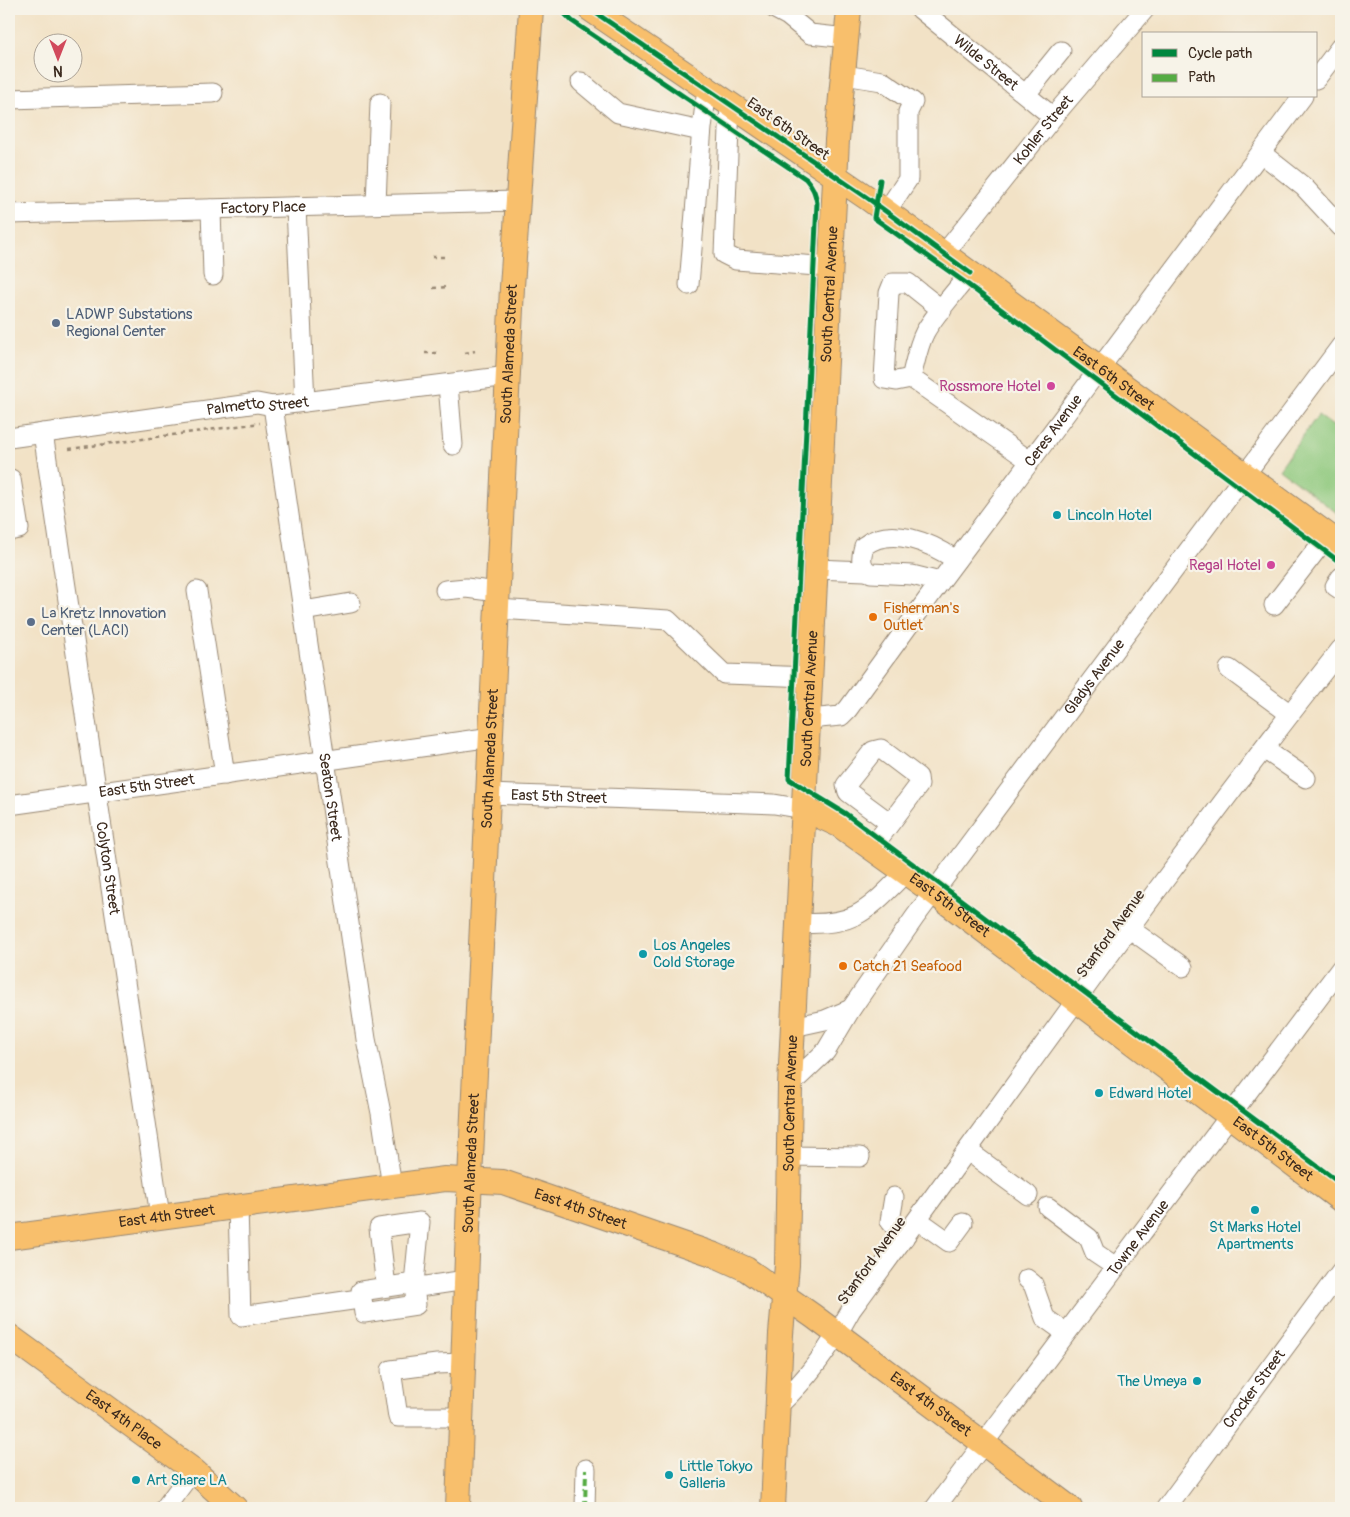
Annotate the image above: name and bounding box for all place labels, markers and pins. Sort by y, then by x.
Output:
place label: LADWP Substations Regional Center [66,305,193,341]
marker: LADWP Substations Regional Center [50,317,62,329]
place label: Rossmore Hotel [939,377,1041,396]
marker: Rossmore Hotel [1045,380,1057,392]
place label: Lincoln Hotel [1067,506,1152,525]
marker: Lincoln Hotel [1051,509,1063,521]
place label: Regal Hotel [1189,556,1261,575]
marker: Regal Hotel [1265,559,1277,571]
place label: Fisherman's Outlet [883,599,959,635]
place label: La Kretz Innovation Center (LACI) [41,604,166,640]
marker: Fisherman's Outlet [867,611,879,623]
marker: La Kretz Innovation Center (LACI) [25,616,37,628]
place label: Los Angeles Cold Storage [653,936,735,972]
marker: Los Angeles Cold Storage [637,948,649,960]
place label: Catch 21 Seafood [853,957,962,976]
marker: Catch 21 Seafood [837,960,849,972]
place label: Edward Hotel [1109,1084,1191,1103]
marker: Edward Hotel [1093,1087,1105,1099]
marker: St Marks Hotel Apartments [1249,1204,1261,1216]
place label: St Marks Hotel Apartments [1209,1218,1301,1254]
place label: The Umeya [1117,1372,1187,1391]
marker: The Umeya [1191,1375,1203,1387]
place label: Little Tokyo Galleria [679,1457,753,1493]
marker: Little Tokyo Galleria [663,1469,675,1481]
place label: Art Share LA [146,1471,227,1490]
marker: Art Share LA [130,1474,142,1486]

